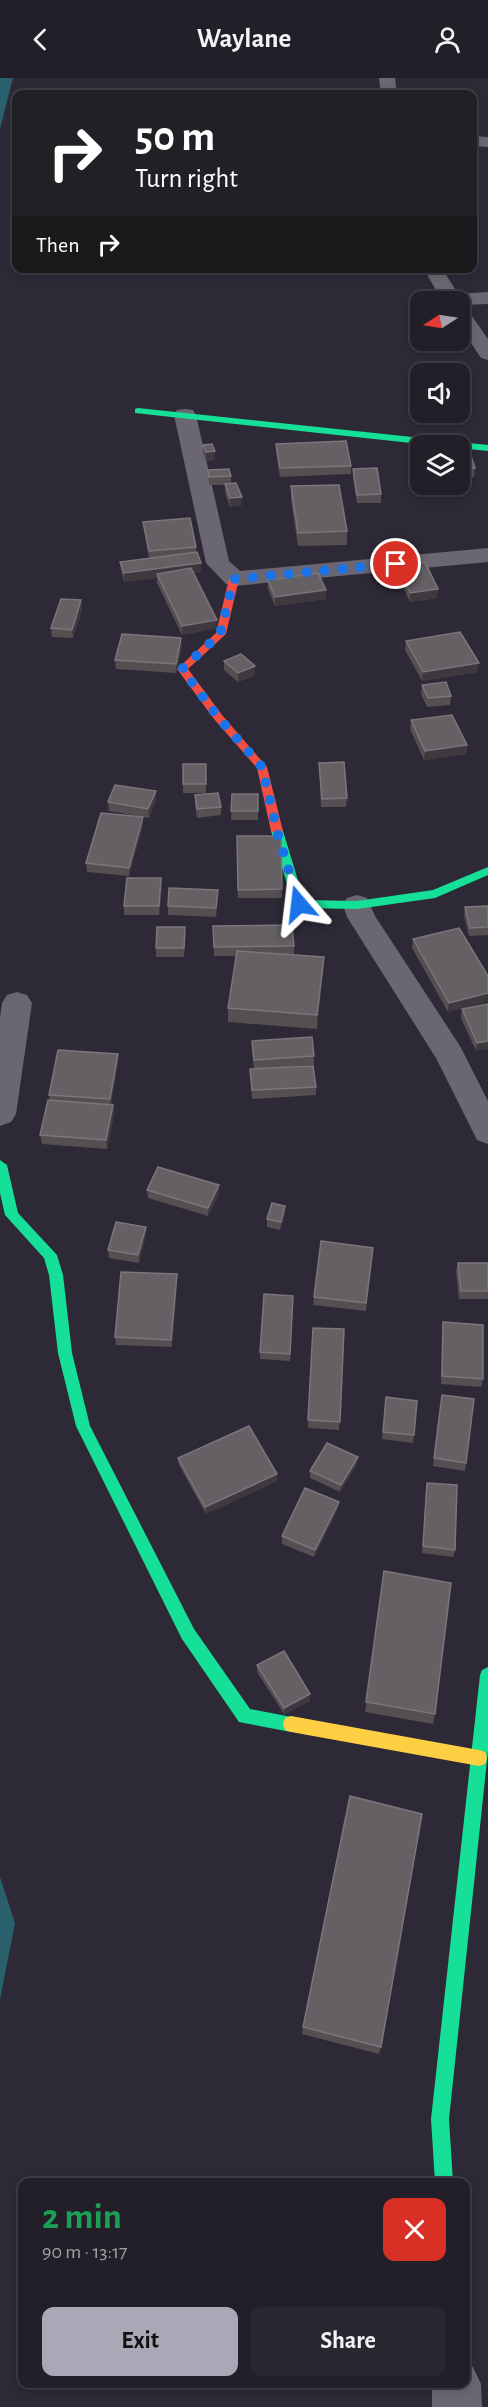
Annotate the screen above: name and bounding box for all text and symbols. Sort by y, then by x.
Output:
icon: back [24,23,57,56]
icon: person [431,23,464,56]
text: Waylane [197,25,291,52]
icon: right [36,114,114,192]
text: 50 m [135,116,215,158]
text: Turn right [135,165,238,192]
icon: right [92,228,125,261]
text: Then [36,234,80,256]
north arrow [410,291,470,351]
map controls [410,291,470,495]
button: sound [410,363,470,423]
button: layers [410,435,470,495]
pin [370,538,421,589]
icon: arrive [379,547,412,580]
position arrow [267,872,331,936]
button: close [383,2198,446,2261]
text: 2 min [42,2199,122,2235]
text: 90 m · 13:17 [42,2242,127,2262]
button: Exit [42,2307,238,2376]
button: Share [250,2307,446,2376]

